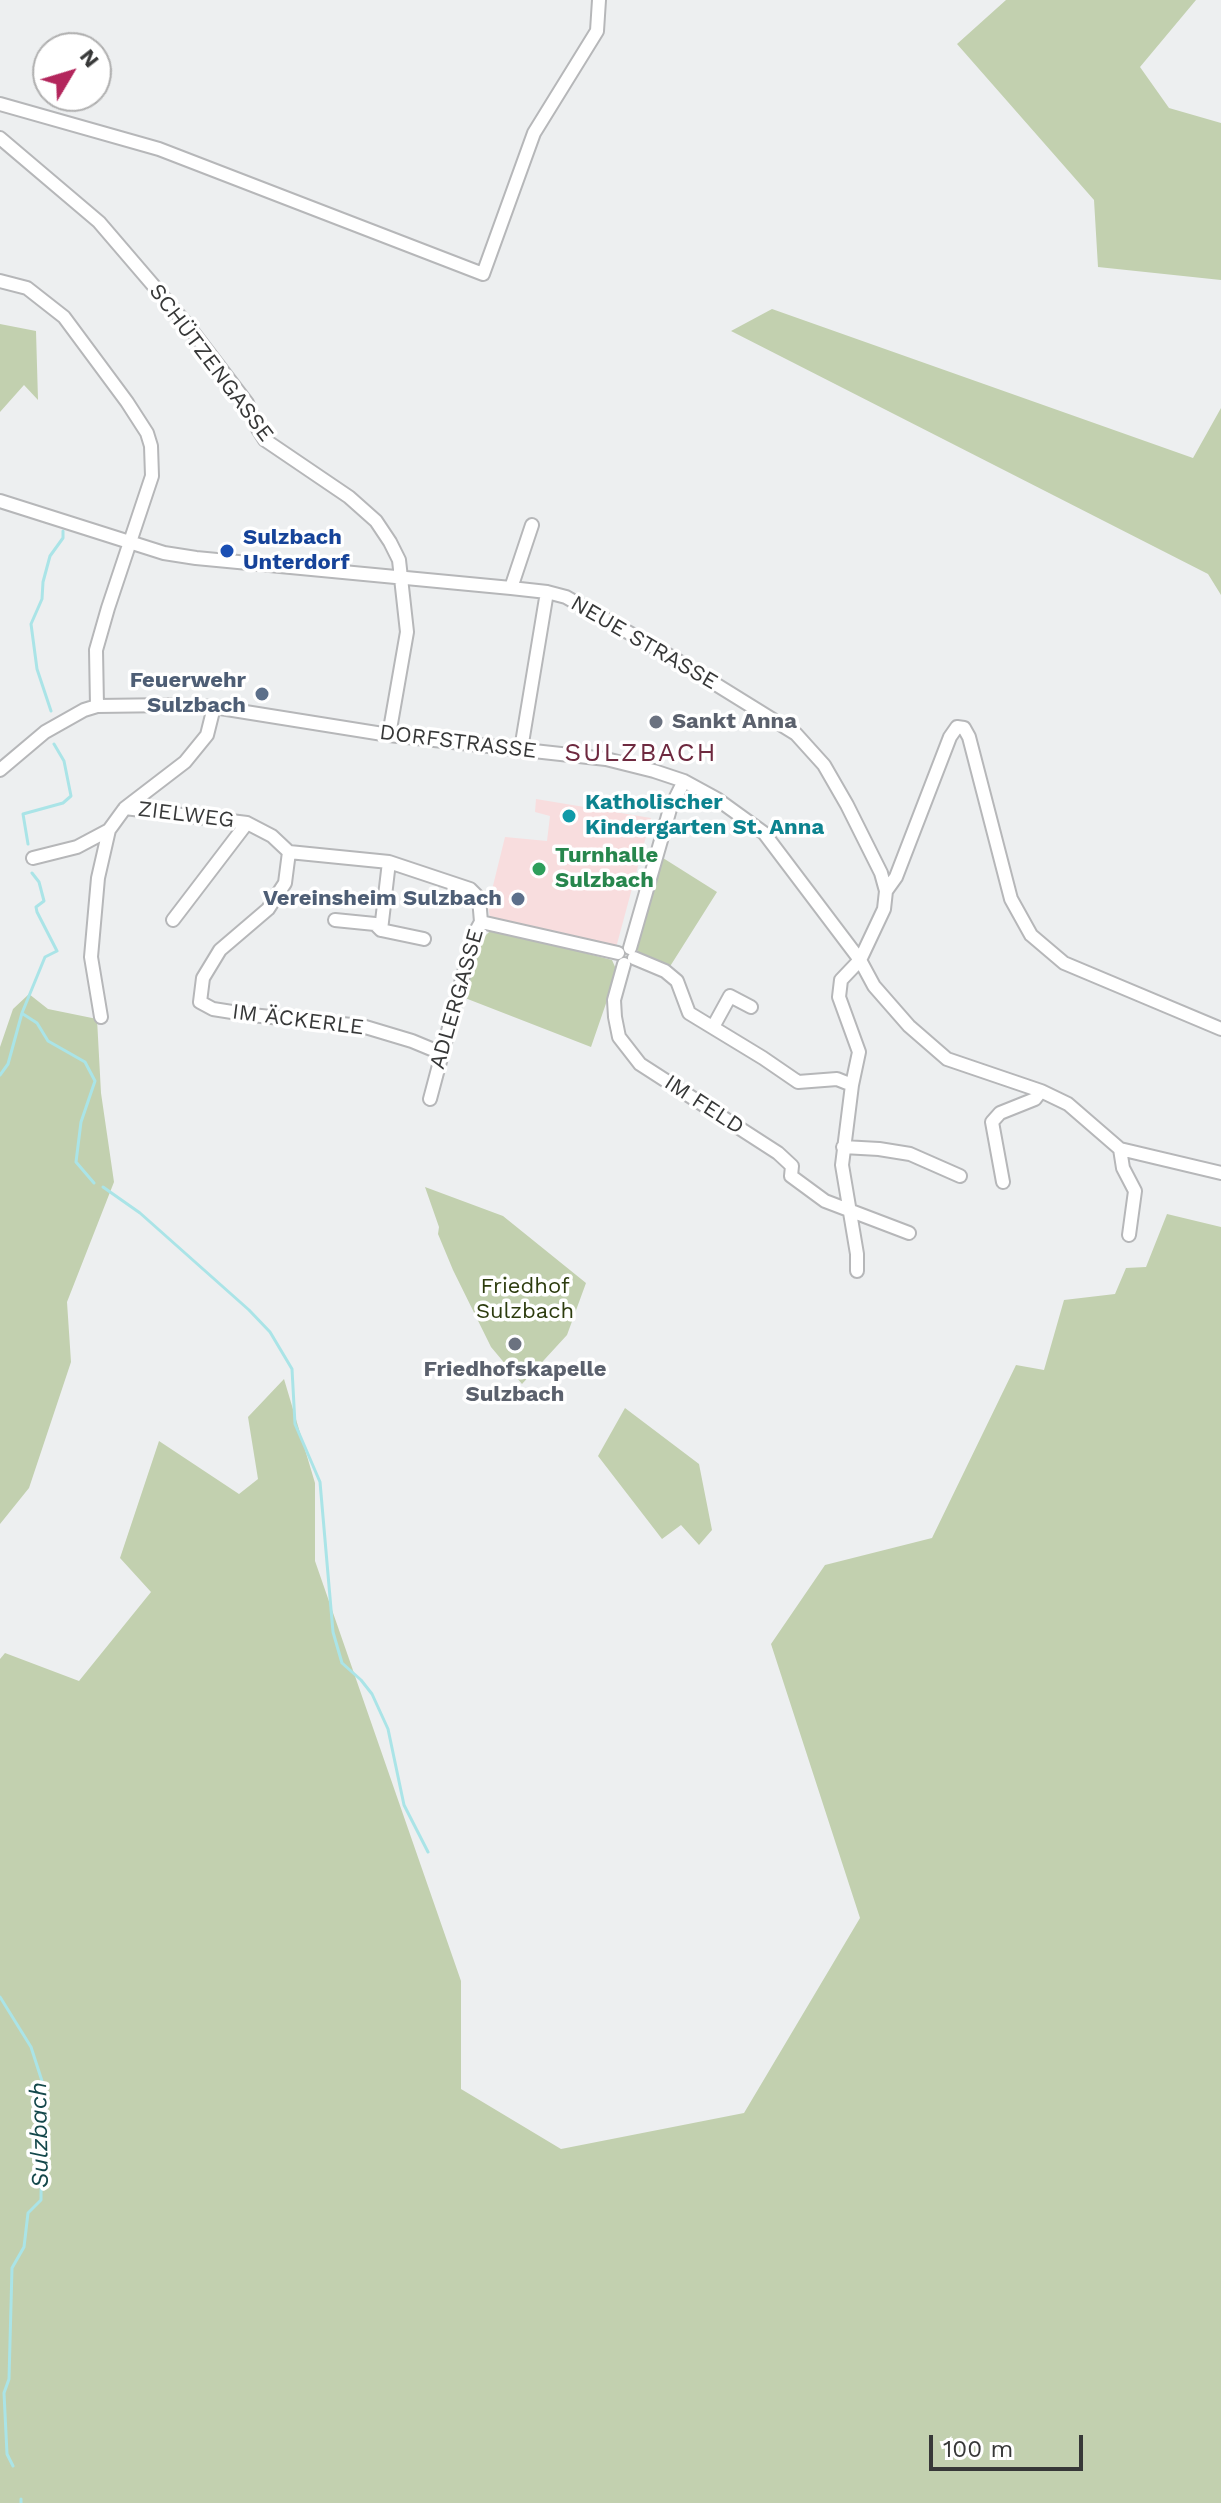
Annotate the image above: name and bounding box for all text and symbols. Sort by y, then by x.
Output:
north arrow [32,32,112,112]
text: N [75,44,105,72]
street label: SCHÜTZENGASSE [143,279,279,447]
place label: Sulzbach Unterdorf [243,525,350,576]
marker: Sulzbach Unterdorf [218,542,236,560]
street label: NEUE STRASSE [566,590,722,696]
place label: Feuerwehr Sulzbach [130,668,246,720]
marker: Feuerwehr Sulzbach [253,685,271,703]
place label: Sankt Anna [672,709,797,735]
marker: Sankt Anna [647,713,665,731]
street label: DORFSTRASSE [378,719,538,765]
district label: SULZBACH [564,737,718,769]
place label: Katholischer Kindergarten St. Anna [585,790,824,842]
street label: ZIELWEG [136,796,236,834]
marker: Katholischer Kindergarten St. Anna [560,807,578,825]
place label: Turnhalle Sulzbach [555,843,658,894]
marker: Turnhalle Sulzbach [530,860,548,878]
place label: Vereinsheim Sulzbach [263,886,502,912]
marker: Vereinsheim Sulzbach [509,890,527,908]
street label: ADLERGASSE [424,926,490,1072]
street label: IM ÄCKERLE [231,999,365,1041]
street label: IM FELD [659,1070,749,1140]
park label: Friedhof Sulzbach [476,1274,574,1326]
marker: Friedhofskapelle Sulzbach [506,1335,524,1353]
place label: Friedhofskapelle Sulzbach [423,1357,607,1408]
water label: Sulzbach [25,2082,55,2188]
scale bar [933,2419,1087,2469]
text: 100 m [943,2435,1013,2463]

